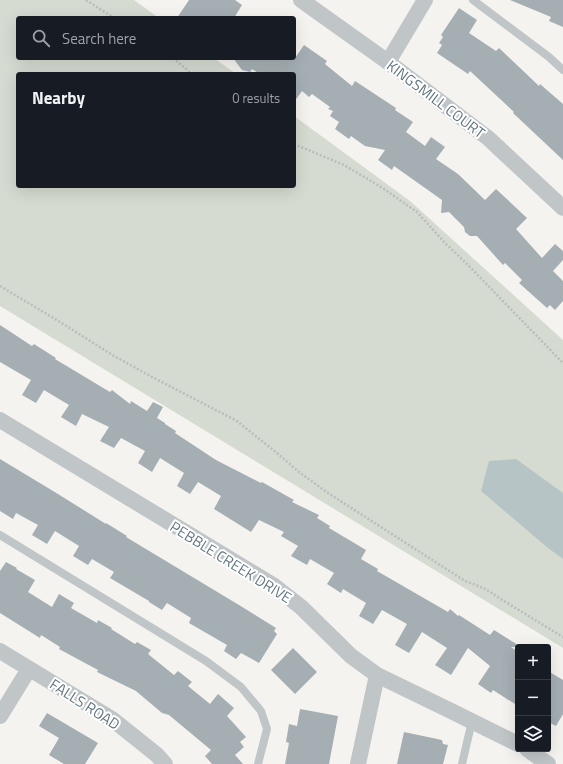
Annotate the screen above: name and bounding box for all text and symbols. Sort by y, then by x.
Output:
search box [16,16,296,60]
icon: search [30,27,52,49]
text: Search here [62,27,136,50]
street label: KINGSMILL COURT [382,54,490,144]
text: Nearby [32,85,85,111]
text: 0 results [232,88,280,108]
street label: PEBBLE CREEK DRIVE [166,515,296,609]
map controls [515,644,551,752]
button: + [515,644,551,680]
street label: FALLS ROAD [45,673,125,735]
button: − [515,680,551,716]
button: layers [515,716,551,752]

